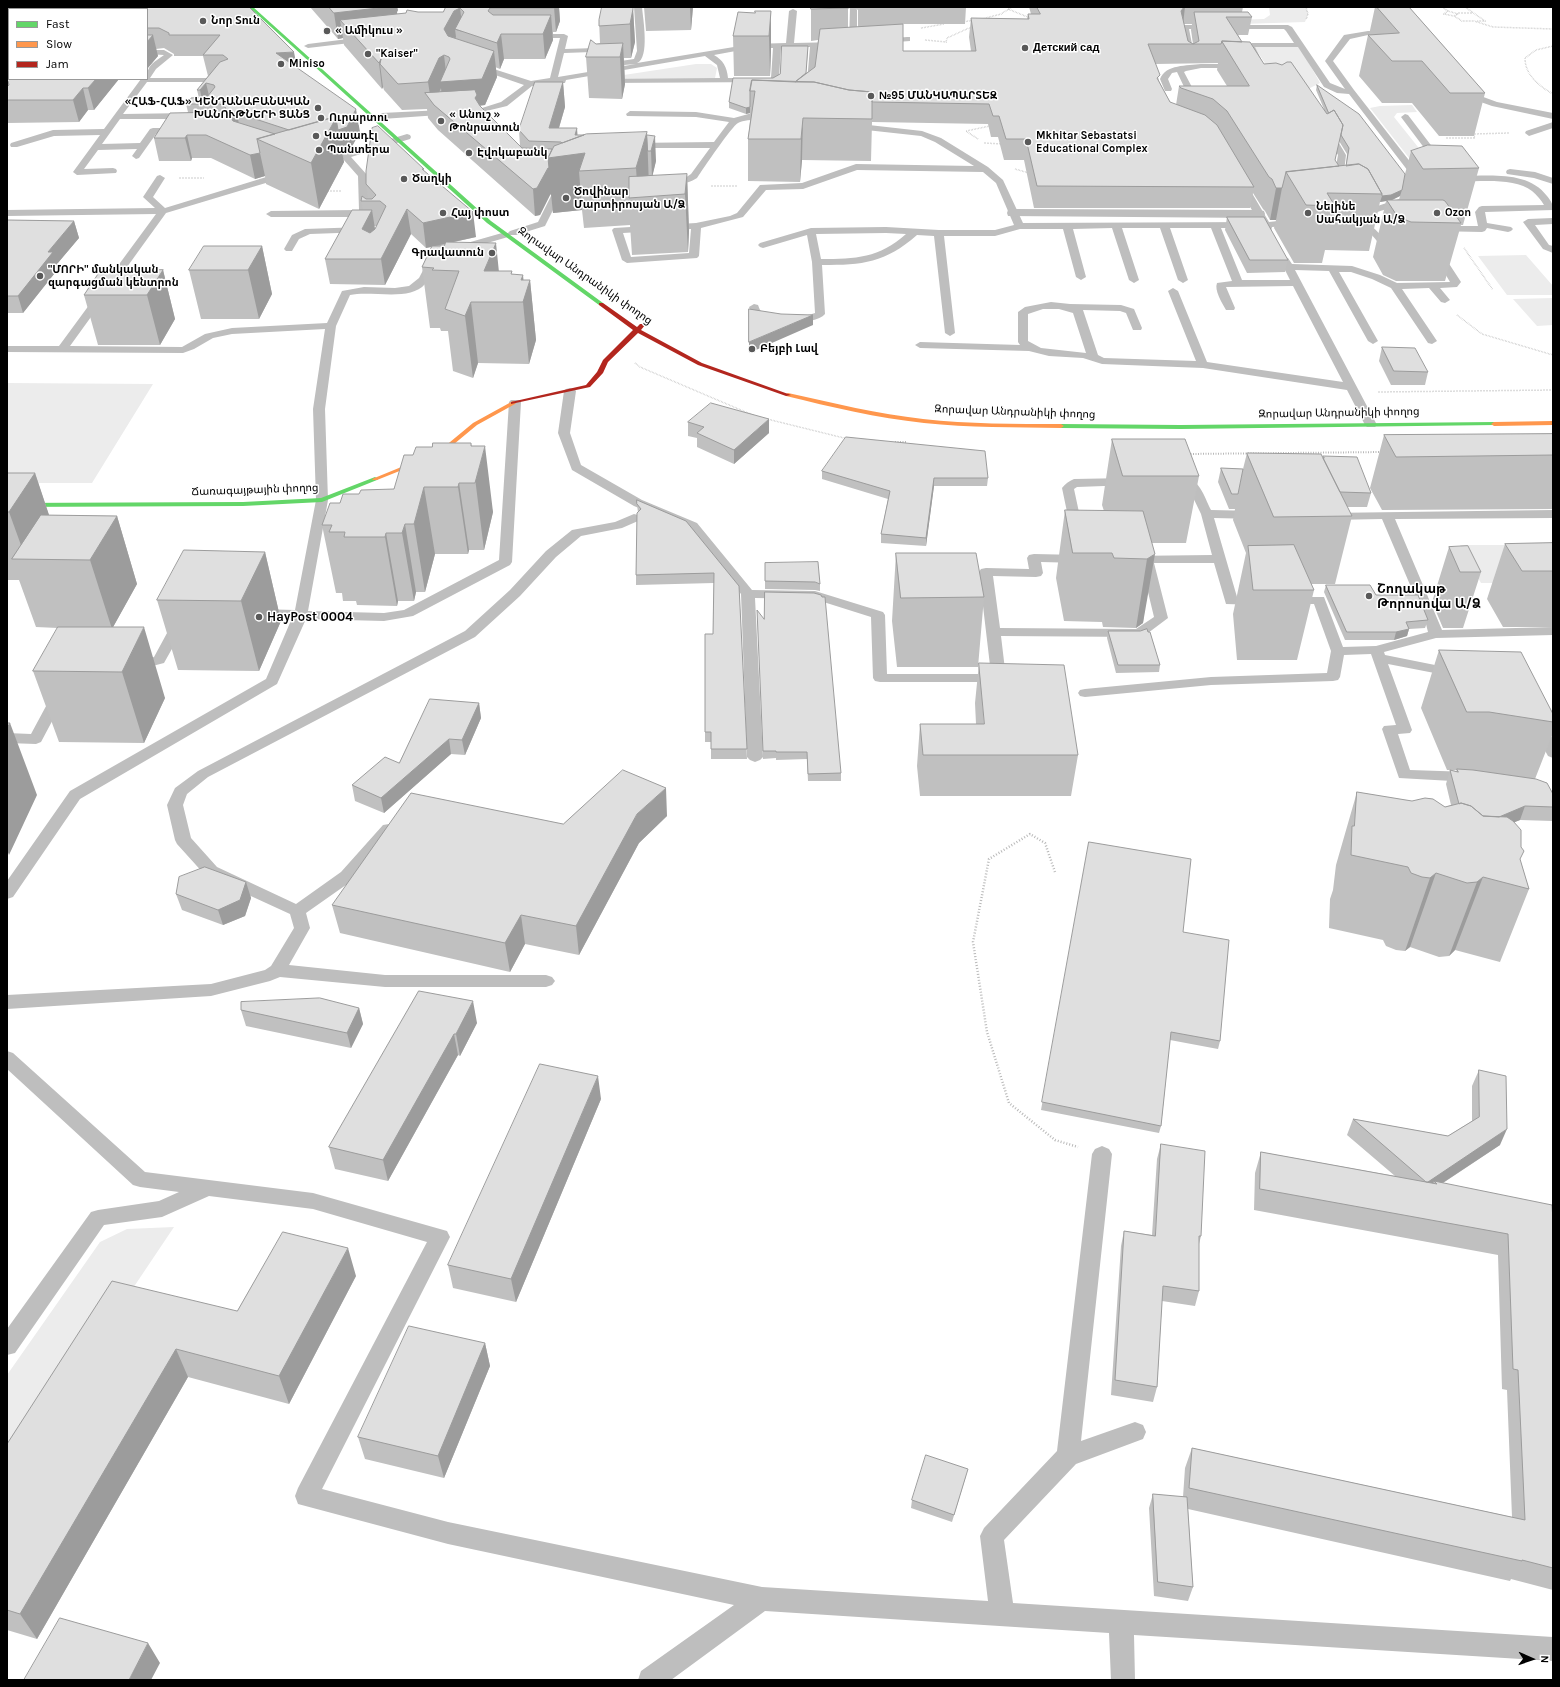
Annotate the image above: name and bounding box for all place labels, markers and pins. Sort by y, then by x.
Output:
place label: Նոր Տուն [211,14,260,28]
marker: Նոր Տուն [198,16,208,26]
place label: « Ամիկուս » [335,24,403,38]
marker: « Ամիկուս » [322,26,332,36]
place label: Детский сад [1033,41,1099,55]
marker: Детский сад [1020,43,1030,53]
place label: "Kaiser" [376,47,418,61]
marker: "Kaiser" [363,49,373,59]
place label: Miniso [289,57,325,71]
marker: Miniso [276,59,286,69]
place label: №95 ՄԱՆԿԱՊԱՐՏԵԶ [879,89,997,103]
marker: №95 ՄԱՆԿԱՊԱՐՏԵԶ [866,91,876,101]
place label: «ՀԱՖ-ՀԱՖ» ԿԵՆԴԱՆԱԲԱՆԱԿԱՆ ԽԱՆՈՒԹՆԵՐԻ ՑԱՆՑ [125,95,310,121]
marker: «ՀԱՖ-ՀԱՖ» ԿԵՆԴԱՆԱԲԱՆԱԿԱՆ ԽԱՆՈՒԹՆԵՐԻ ՑԱՆՑ [313,103,323,113]
place label: « Անուշ » Թոնրատուն [449,108,520,134]
place label: Ուրարտու [329,111,388,125]
marker: Ուրարտու [316,113,326,123]
marker: « Անուշ » Թոնրատուն [436,116,446,126]
place label: Կասադէլ [324,129,378,143]
place label: Mkhitar Sebastatsi Educational Complex [1036,129,1148,155]
marker: Կասադէլ [311,131,321,141]
marker: Mkhitar Sebastatsi Educational Complex [1023,137,1033,147]
place label: Պանտերա [327,143,390,157]
marker: Պանտերա [314,145,324,155]
place label: Էվոկաբանկ [477,146,547,160]
marker: Էվոկաբանկ [464,148,474,158]
place label: Ծաղկի [412,172,452,186]
marker: Ծաղկի [399,174,409,184]
place label: Ծովինար Մարտիրոսյան Ա/Ձ [574,185,685,211]
marker: Ծովինար Մարտիրոսյան Ա/Ձ [561,193,571,203]
place label: Նելինե Սահակյան Ա/Ձ [1316,200,1405,226]
place label: Հայ փոստ [451,206,510,220]
place label: Ozon [1445,206,1471,220]
marker: Հայ փոստ [438,208,448,218]
marker: Նելինե Սահակյան Ա/Ձ [1303,208,1313,218]
marker: Ozon [1432,208,1442,218]
place label: Գրավատուն [411,246,484,260]
marker: Գրավատուն [487,248,497,258]
place label: "ՄՈՐԻ" մանկական զարգացման կենտրոն [48,263,179,289]
marker: "ՄՈՐԻ" մանկական զարգացման կենտրոն [35,271,45,281]
place label: Բեյբի Լավ [760,342,818,356]
marker: Բեյբի Լավ [747,344,757,354]
place label: Շողակաթ Թորոսովա Ա/Ձ [1377,581,1481,612]
marker: Շողակաթ Թորոսովա Ա/Ձ [1364,591,1374,601]
place label: HayPost 0004 [267,609,353,625]
marker: HayPost 0004 [254,612,264,622]

